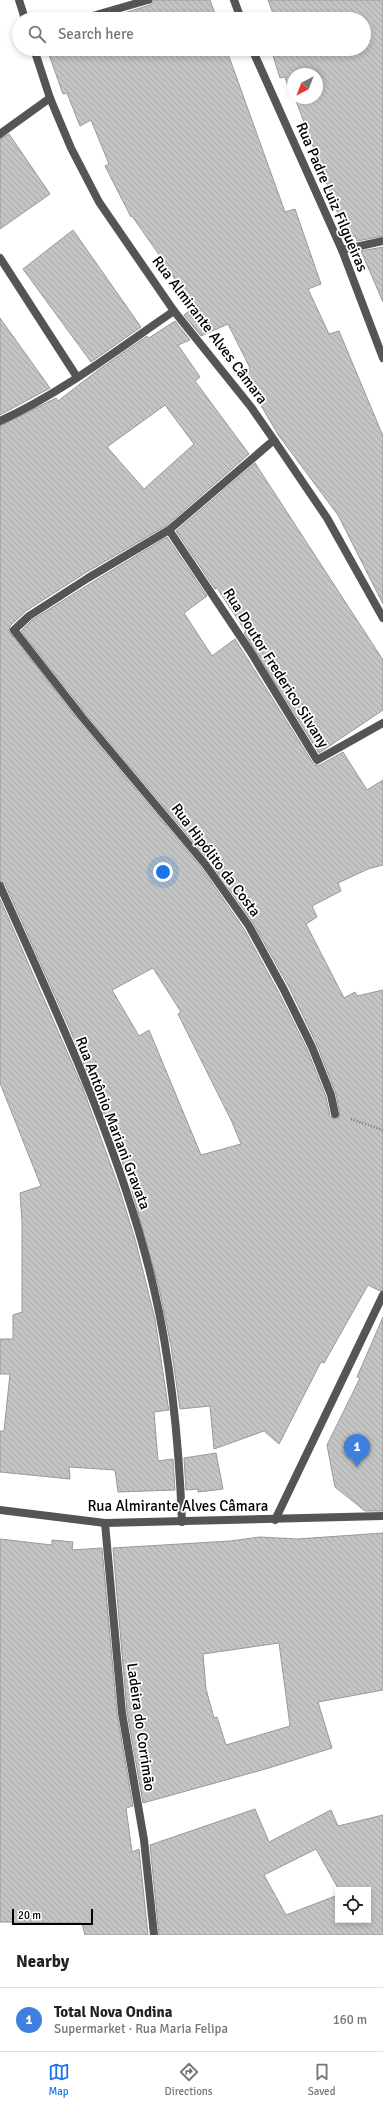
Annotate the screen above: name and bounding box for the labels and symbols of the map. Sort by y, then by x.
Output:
north arrow [287,68,323,104]
street label: Rua Padre Luiz Filgueiras [292,120,372,275]
street label: Rua Almirante Alves Câmara [148,252,272,408]
street label: Rua Doutor Frederico Silvany [219,585,333,751]
street label: Rua Hipólito da Costa [168,800,264,920]
your location [153,862,173,882]
street label: Rua Antônio Mariani Gravata [72,1034,154,1212]
pin: 1 [344,1434,370,1467]
street label: Rua Almirante Alves Câmara [88,1497,268,1515]
street label: Ladeira do Corrimão [123,1662,159,1793]
scale bar [12,1907,93,1926]

